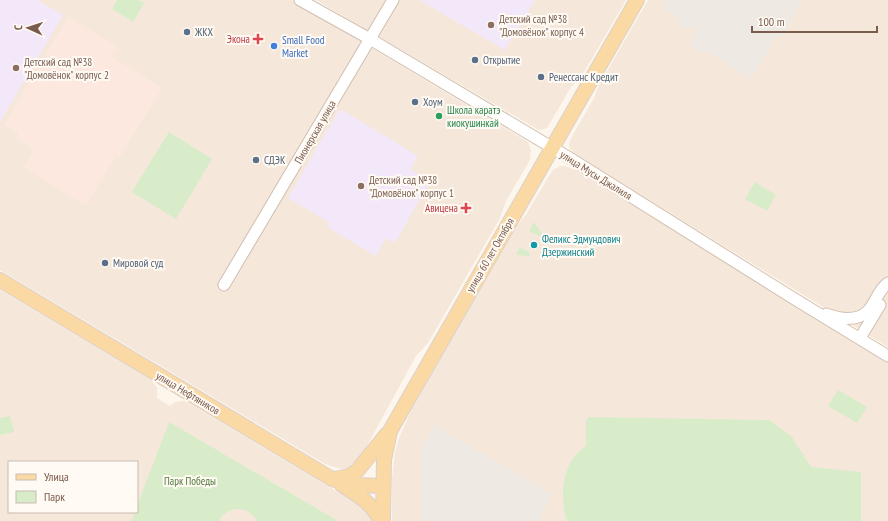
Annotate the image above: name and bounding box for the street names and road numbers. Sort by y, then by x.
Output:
street label: Пионерская улица [291,98,339,166]
street label: улица Мусы Джалиля [557,147,635,203]
street label: улица 60 лет Октября [463,215,517,295]
street label: улица Нефтяников [154,368,223,418]

